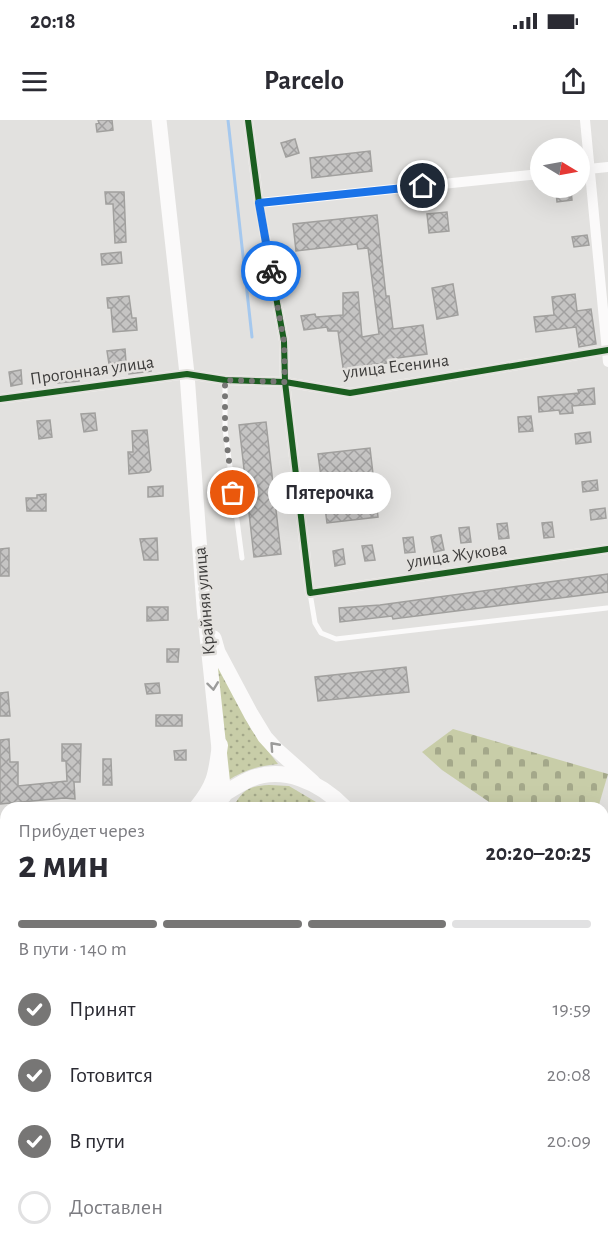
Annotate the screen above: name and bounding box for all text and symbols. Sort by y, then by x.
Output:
text: 20:18 [30,10,76,32]
icon: menu [18,65,51,98]
icon: share [557,65,590,98]
text: Parcelo [264,67,344,94]
north arrow [530,138,590,198]
map controls [530,138,590,198]
pin [397,160,448,211]
icon: home [406,169,439,202]
courier [241,241,301,301]
icon: bike [255,255,288,288]
street label: улица Есенина [341,352,450,383]
street label: Прогонная улица [29,353,155,389]
pin [207,467,258,518]
callout: Пятерочка [269,472,392,514]
icon: bag [216,476,249,509]
text: Пятерочка [285,483,374,503]
street label: улица Жукова [405,540,508,572]
street label: Крайняя улица [191,546,219,656]
one-way arrow [206,681,219,690]
one-way arrow [270,743,281,753]
text: Прибудет через [18,821,145,841]
text: 20:20–20:25 [485,842,591,864]
text: 2 мин [18,846,109,885]
text: В пути · 140 m [18,939,127,959]
icon: check [18,993,51,1026]
text: Принят [69,998,135,1020]
text: 19:59 [552,999,591,1019]
icon: check [18,1059,51,1092]
text: Готовится [69,1064,153,1086]
text: 20:08 [547,1065,591,1085]
icon: check [18,1125,51,1158]
text: В пути [69,1130,125,1152]
text: 20:09 [547,1131,591,1151]
text: Доставлен [69,1196,163,1218]

